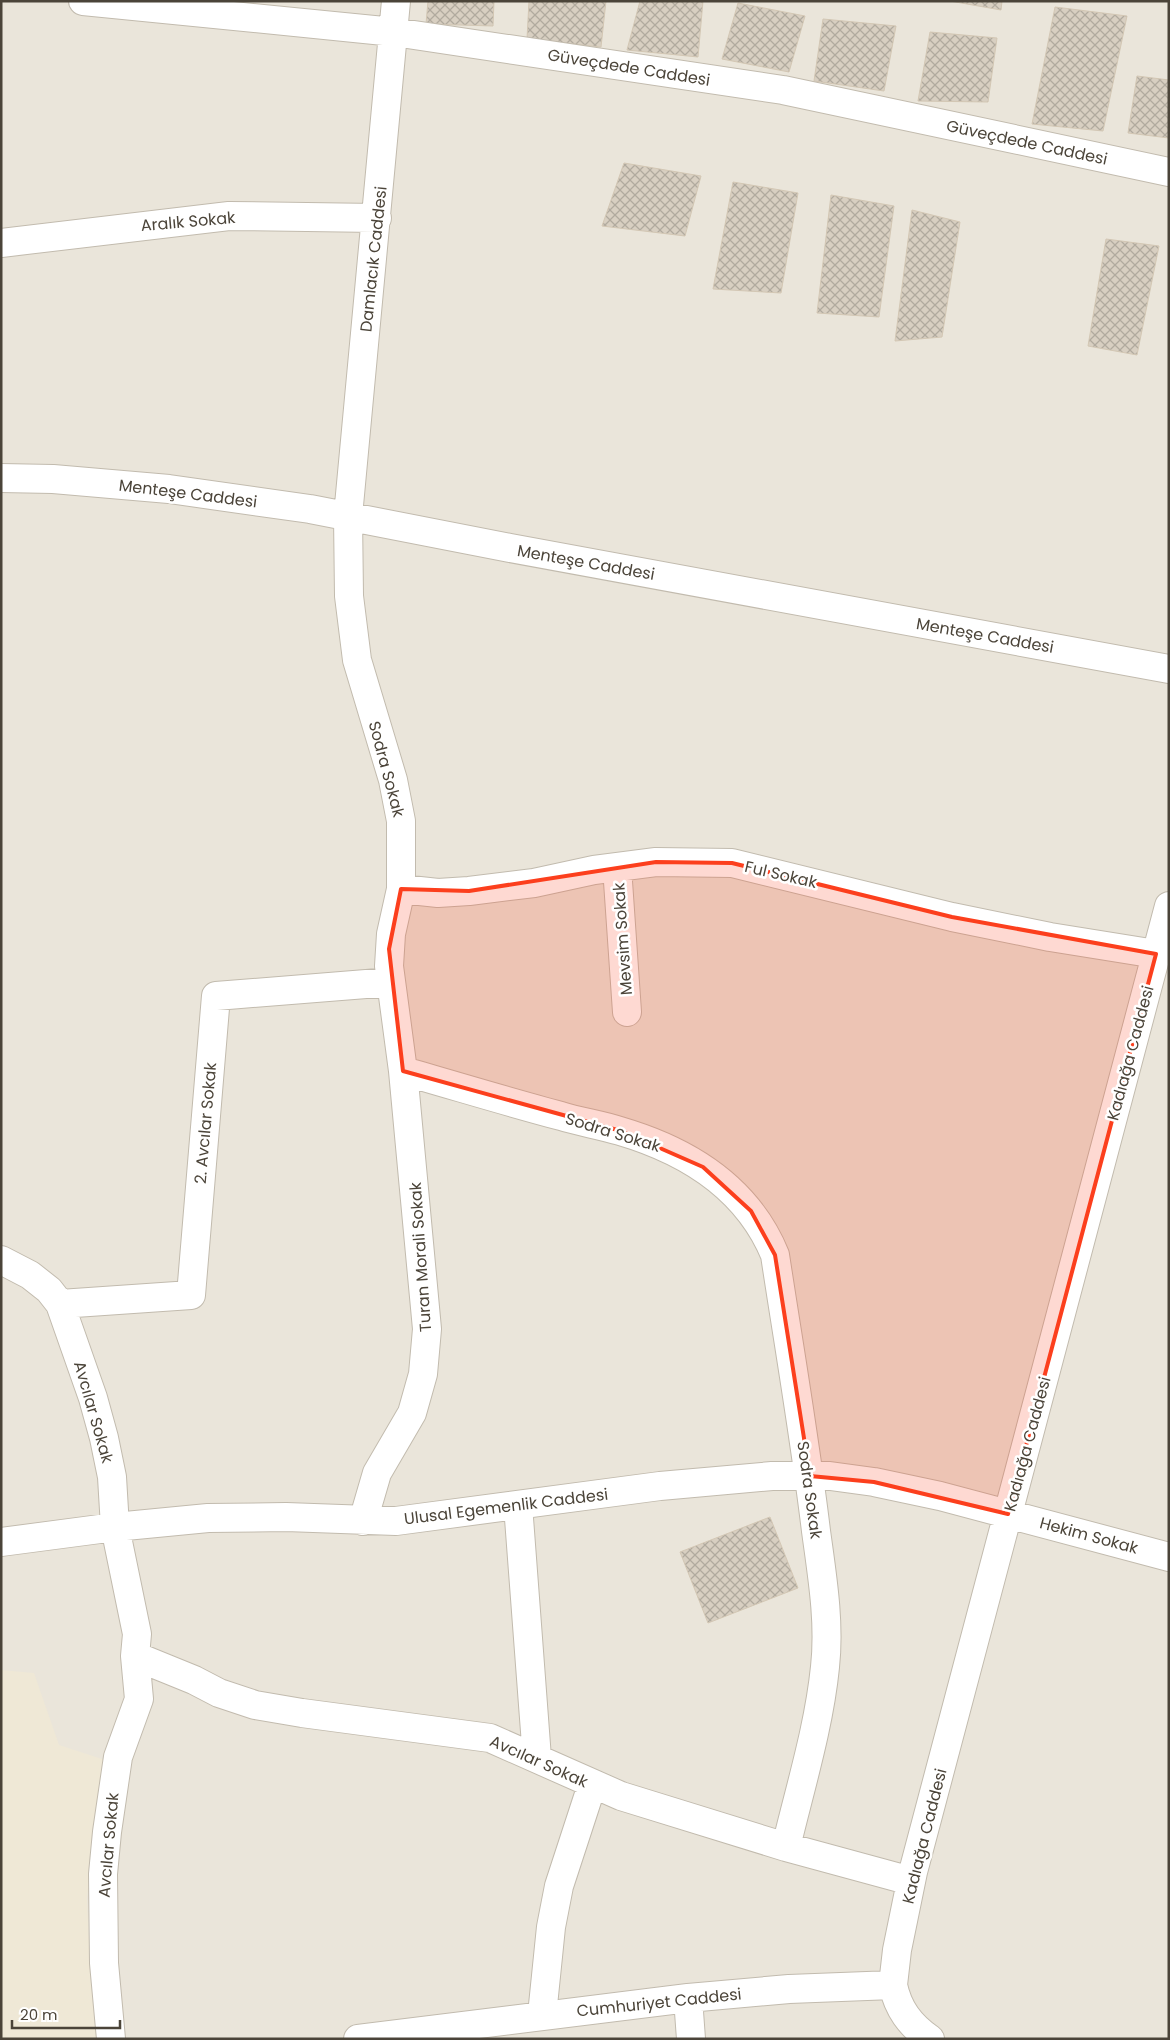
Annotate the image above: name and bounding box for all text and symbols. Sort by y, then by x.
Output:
street label: Güveçdede Caddesi [546,43,712,92]
street label: Güveçdede Caddesi [944,114,1110,171]
street label: Damlacık Caddesi [354,185,393,333]
street label: Aralık Sokak [140,206,237,237]
street label: Menteşe Caddesi [117,474,258,513]
street label: Menteşe Caddesi [515,539,656,586]
street label: Menteşe Caddesi [914,612,1055,659]
street label: Sodra Sokak [363,719,411,820]
street label: Ful Sokak [743,855,820,894]
street label: Mevsim Sokak [607,881,638,996]
street label: Kadıağa Caddesi [1101,983,1160,1123]
street label: 2. Avcılar Sokak [189,1060,222,1185]
street label: Sodra Sokak [562,1107,664,1158]
street label: Turan Morali Sokak [404,1181,437,1333]
street label: Avcılar Sokak [68,1358,119,1467]
street label: Kadıağa Caddesi [998,1374,1057,1514]
street label: Sodra Sokak [791,1440,828,1541]
street label: Ulusal Egemenlik Caddesi [403,1483,609,1530]
street label: Hekim Sokak [1037,1511,1141,1560]
street label: Avcılar Sokak [486,1730,592,1794]
street label: Kadıağa Caddesi [897,1766,952,1906]
street label: Avcılar Sokak [92,1791,125,1899]
street label: Cumhuriyet Caddesi [576,1982,743,2023]
scale bar [12,1998,120,2030]
text: 20 m [20,2004,58,2025]

